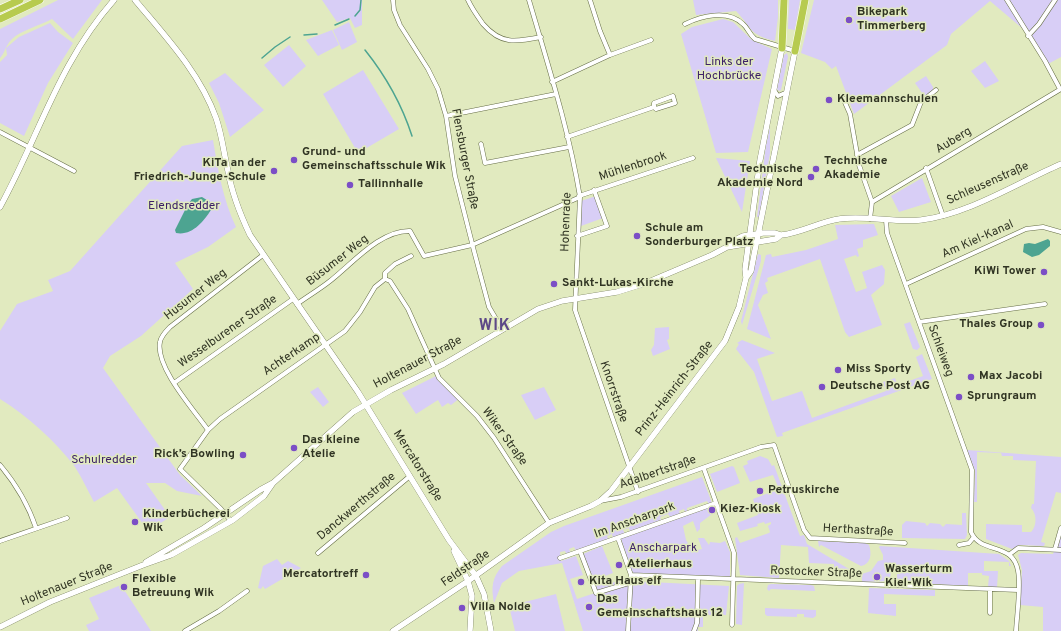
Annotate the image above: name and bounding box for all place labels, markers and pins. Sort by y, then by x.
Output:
place label: Bikepark Timmerberg [857,6,926,34]
marker: Bikepark Timmerberg [844,15,854,25]
place label: Kleemannschulen [837,93,938,107]
marker: Kleemannschulen [824,95,834,105]
place label: Grund- und Gemeinschaftsschule Wik [302,146,446,174]
marker: Grund- und Gemeinschaftsschule Wik [289,155,299,165]
place label: Technische Akademie [824,155,887,183]
place label: KiTa an der Friedrich-Junge-Schule [134,157,266,185]
place label: Technische Akademie Nord [717,163,803,191]
marker: Technische Akademie [811,164,821,174]
marker: KiTa an der Friedrich-Junge-Schule [269,166,279,176]
marker: Technische Akademie Nord [806,172,816,182]
place label: Tallinnhalle [358,178,423,192]
marker: Tallinnhalle [345,180,355,190]
place label: Schule am Sonderburger Platz [645,222,754,250]
marker: Schule am Sonderburger Platz [632,231,642,241]
place label: KiWi Tower [974,265,1036,279]
marker: KiWi Tower [1039,267,1049,277]
place label: Sankt-Lukas-Kirche [562,277,674,291]
marker: Sankt-Lukas-Kirche [549,279,559,289]
place label: Thales Group [959,318,1033,332]
marker: Thales Group [1036,320,1046,330]
place label: Miss Sporty [846,363,911,377]
marker: Miss Sporty [833,365,843,375]
place label: Max Jacobi [979,370,1042,384]
marker: Max Jacobi [966,372,976,382]
place label: Deutsche Post AG [830,380,930,394]
marker: Deutsche Post AG [817,382,827,392]
place label: Sprungraum [967,390,1037,404]
marker: Sprungraum [954,392,964,402]
place label: Das kleine Atelie [302,434,360,462]
marker: Das kleine Atelie [289,443,299,453]
place label: Rick’s Bowling [154,448,235,462]
marker: Rick’s Bowling [238,450,248,460]
place label: Petruskirche [768,484,840,498]
marker: Petruskirche [755,486,765,496]
place label: Kiez-Kiosk [720,503,781,517]
marker: Kiez-Kiosk [707,505,717,515]
place label: Kinderbücherei Wik [143,508,230,536]
marker: Kinderbücherei Wik [130,517,140,527]
place label: Atelierhaus [627,558,692,572]
marker: Atelierhaus [614,560,624,570]
place label: Wasserturm Kiel-Wik [885,563,952,591]
place label: Mercatortreff [283,568,358,582]
marker: Mercatortreff [361,570,371,580]
marker: Wasserturm Kiel-Wik [872,572,882,582]
place label: Flexible Betreuung Wik [132,573,214,601]
place label: Kita Haus elf [589,575,661,589]
marker: Kita Haus elf [576,577,586,587]
marker: Flexible Betreuung Wik [119,582,129,592]
place label: Das Gemeinschaftshaus 12 [597,593,723,621]
place label: Villa Nolde [470,601,531,615]
marker: Das Gemeinschaftshaus 12 [584,602,594,612]
marker: Villa Nolde [457,603,467,613]

